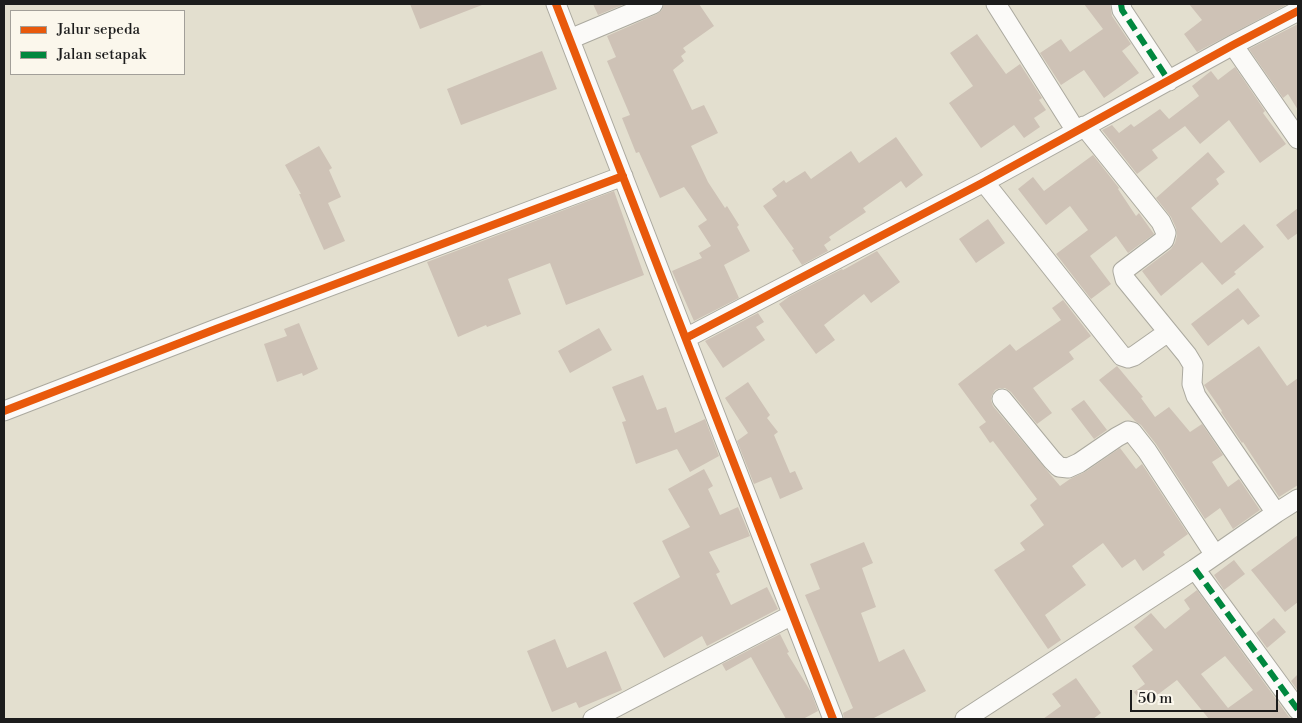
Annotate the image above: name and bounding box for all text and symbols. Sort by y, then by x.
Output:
legend [10,10,185,75]
text: Jalur sepeda [57,20,140,39]
text: Jalan setapak [57,45,146,64]
scale bar [1132,680,1280,712]
text: 50 m [1138,689,1172,708]

